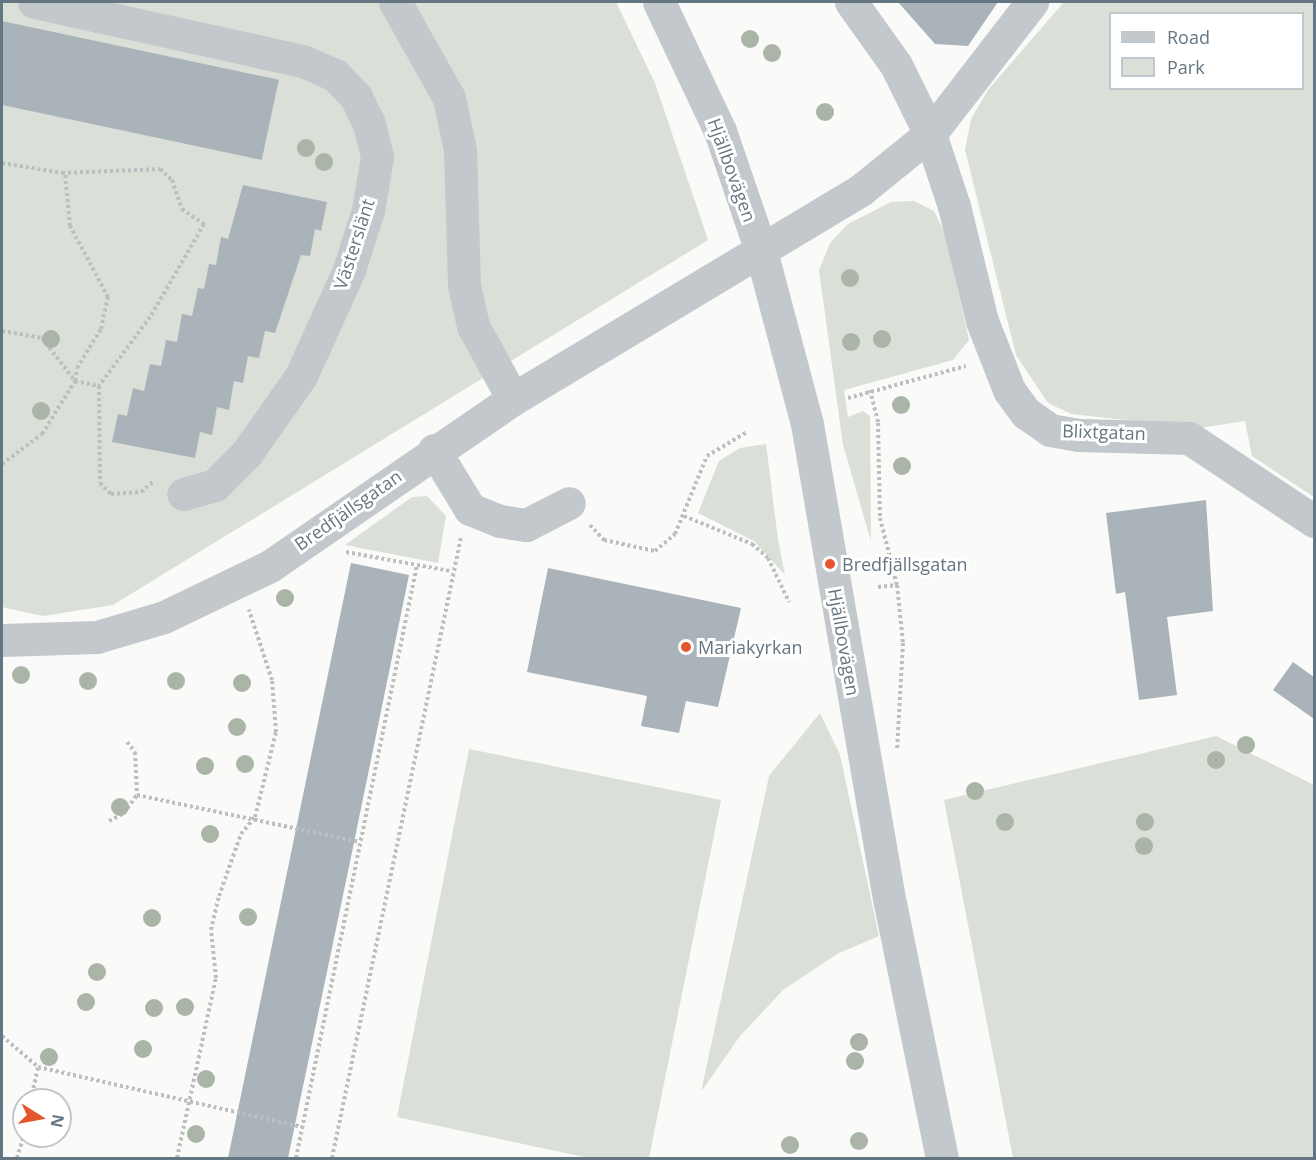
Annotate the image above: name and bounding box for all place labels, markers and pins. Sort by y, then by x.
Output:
place label: Bredfjällsgatan [842,553,968,575]
marker: Bredfjällsgatan [823,557,837,571]
place label: Mariakyrkan [698,636,802,658]
marker: Mariakyrkan [679,640,693,654]

